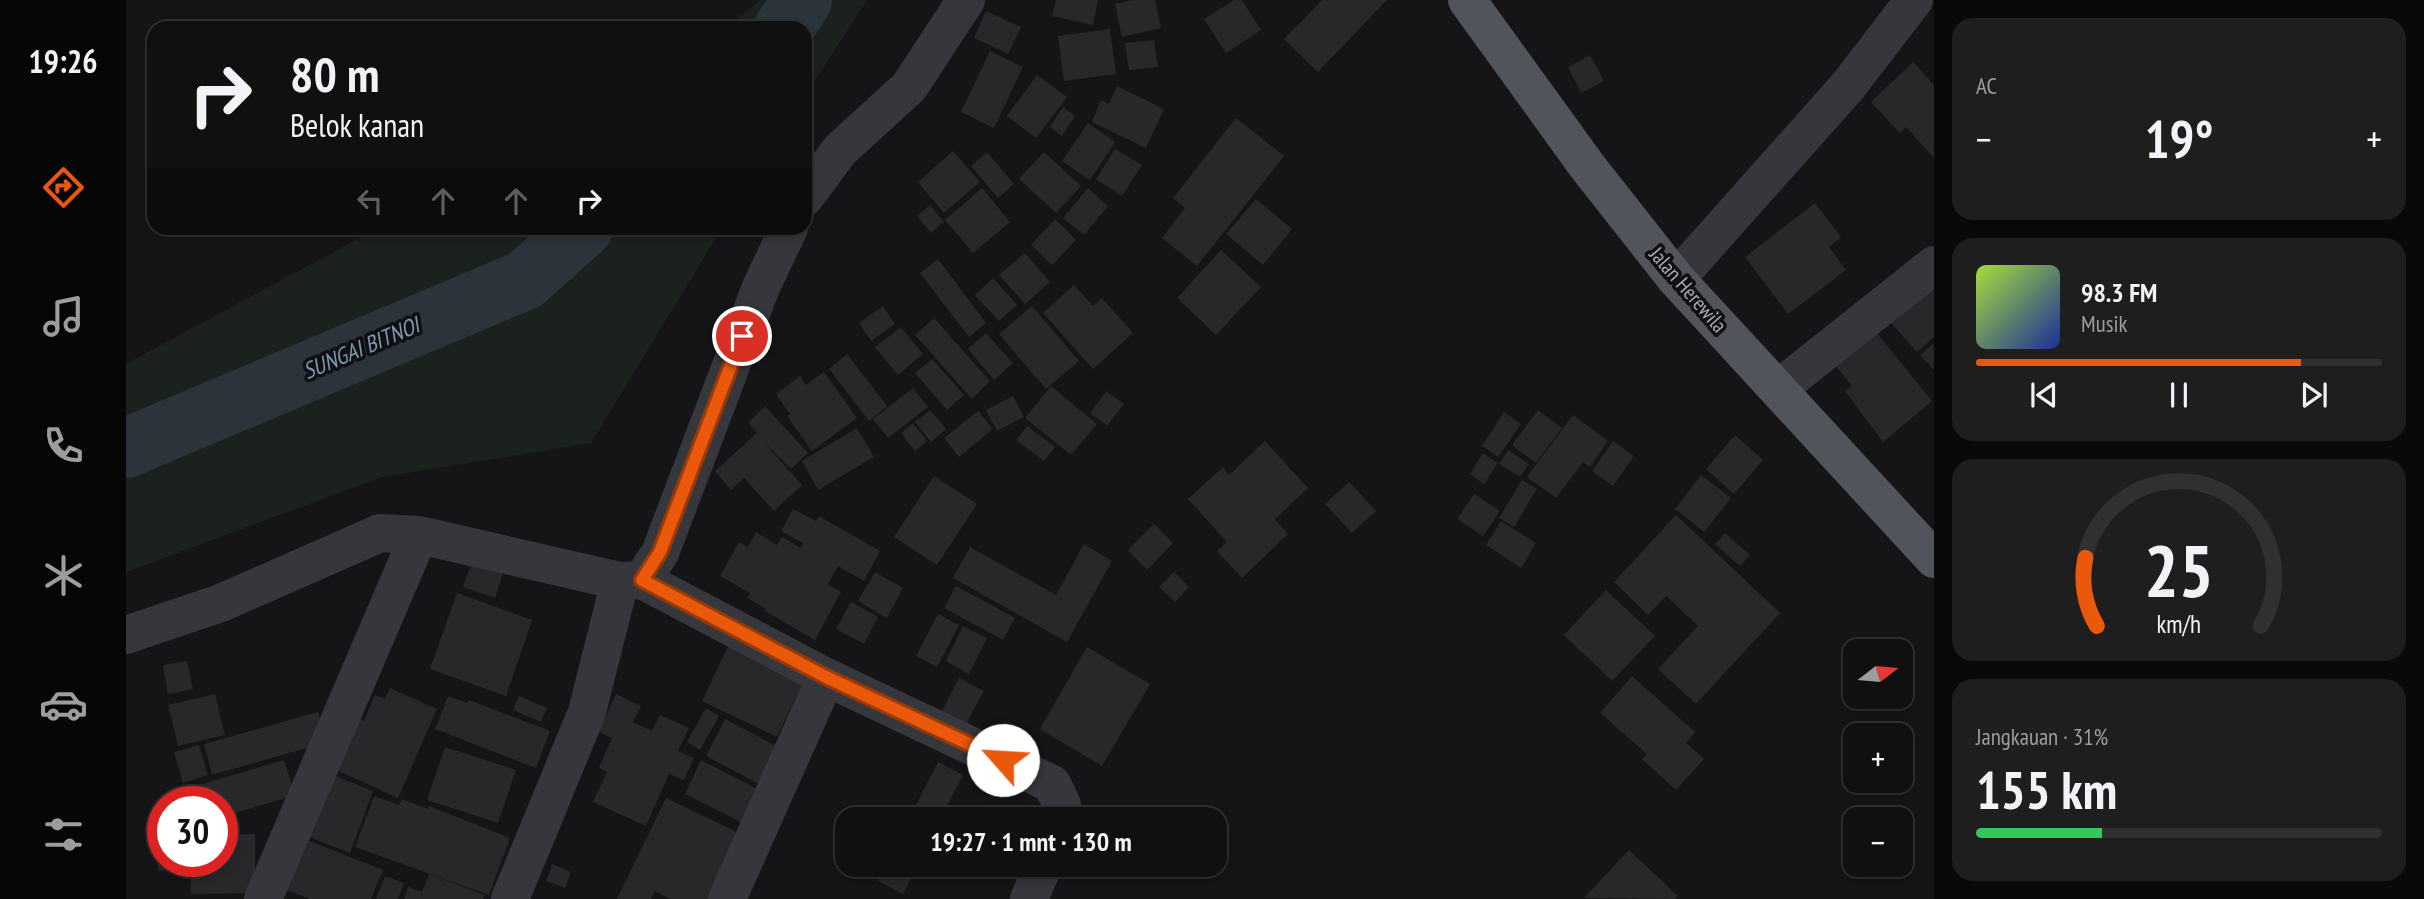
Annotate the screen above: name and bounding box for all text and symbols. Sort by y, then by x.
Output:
text: 19:26 [28,40,98,82]
text: 80 m [290,42,379,106]
icon: right [175,49,266,140]
text: AC [1976,71,1997,100]
text: Belok kanan [290,104,424,146]
text: 19° [2145,105,2213,172]
text: − [1976,114,1992,163]
text: + [2366,114,2382,163]
icon: directions [39,163,88,212]
icon: left [351,182,389,220]
icon: ahead [424,182,462,220]
icon: ahead [497,182,535,220]
icon: right [570,182,608,220]
street label: Jalan Herewila [1643,240,1733,338]
text: 98.3 FM [2081,276,2157,309]
icon: music [39,292,88,341]
pin [712,306,772,366]
water label: SUNGAI BITNOI [298,309,426,385]
text: Musik [2081,309,2127,338]
icon: arrive [723,317,761,355]
icon: previous [2025,376,2063,414]
icon: pause [2160,376,2198,414]
icon: next [2295,376,2333,414]
icon: phone [39,421,88,470]
text: 25 [2144,522,2214,616]
icon: climate [39,551,88,600]
text: km/h [2157,607,2201,639]
north arrow [1843,639,1913,709]
map controls [1843,639,1913,877]
icon: car [39,680,88,729]
text: Jangkauan · 31% [1976,722,2108,751]
position arrow [966,723,1040,797]
button: + [1843,723,1913,793]
text: 155 km [1976,756,2117,823]
speed limit sign: 30 [147,786,238,877]
button: − [1843,807,1913,877]
icon: filters [39,810,88,859]
text: 19:27 · 1 mnt · 130 m [930,825,1132,858]

